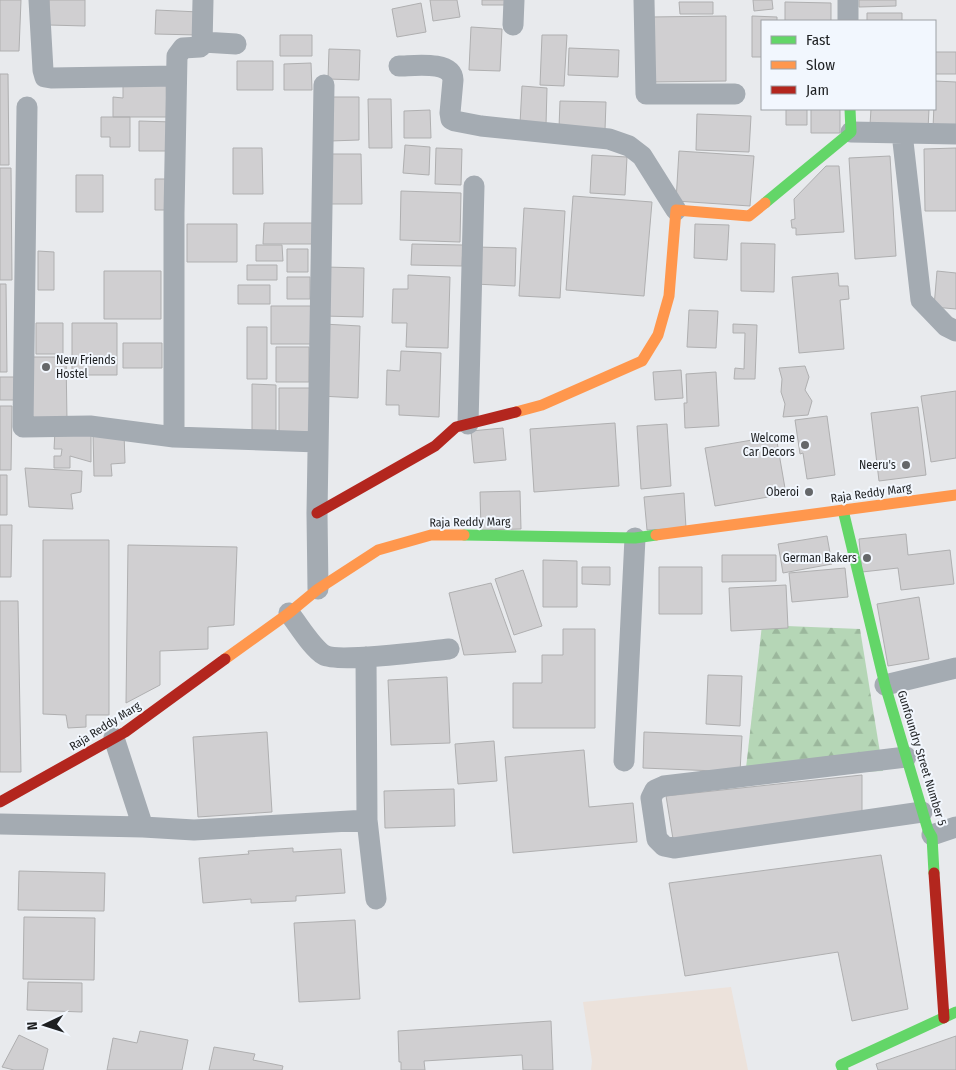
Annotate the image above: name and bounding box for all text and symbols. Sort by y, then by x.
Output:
legend [761,20,936,110]
text: Fast [806,31,830,49]
text: Slow [806,56,835,74]
text: Jam [806,81,829,99]
place label: New Friends Hostel [56,353,116,381]
marker: New Friends Hostel [40,361,52,373]
place label: Welcome Car Decors [743,431,795,459]
marker: Welcome Car Decors [799,439,811,451]
place label: Neeru's [859,458,896,472]
marker: Neeru's [900,459,912,471]
street label: Raja Reddy Marg [830,480,913,506]
place label: Oberoi [766,485,799,499]
marker: Oberoi [803,486,815,498]
street label: Raja Reddy Marg [429,514,511,530]
place label: German Bakers [783,551,857,565]
marker: German Bakers [861,552,873,564]
street label: Gunfoundry Street Number 5 [895,689,949,828]
street label: Raja Reddy Marg [67,698,143,753]
north arrow [20,1000,70,1050]
text: N [24,1021,41,1031]

